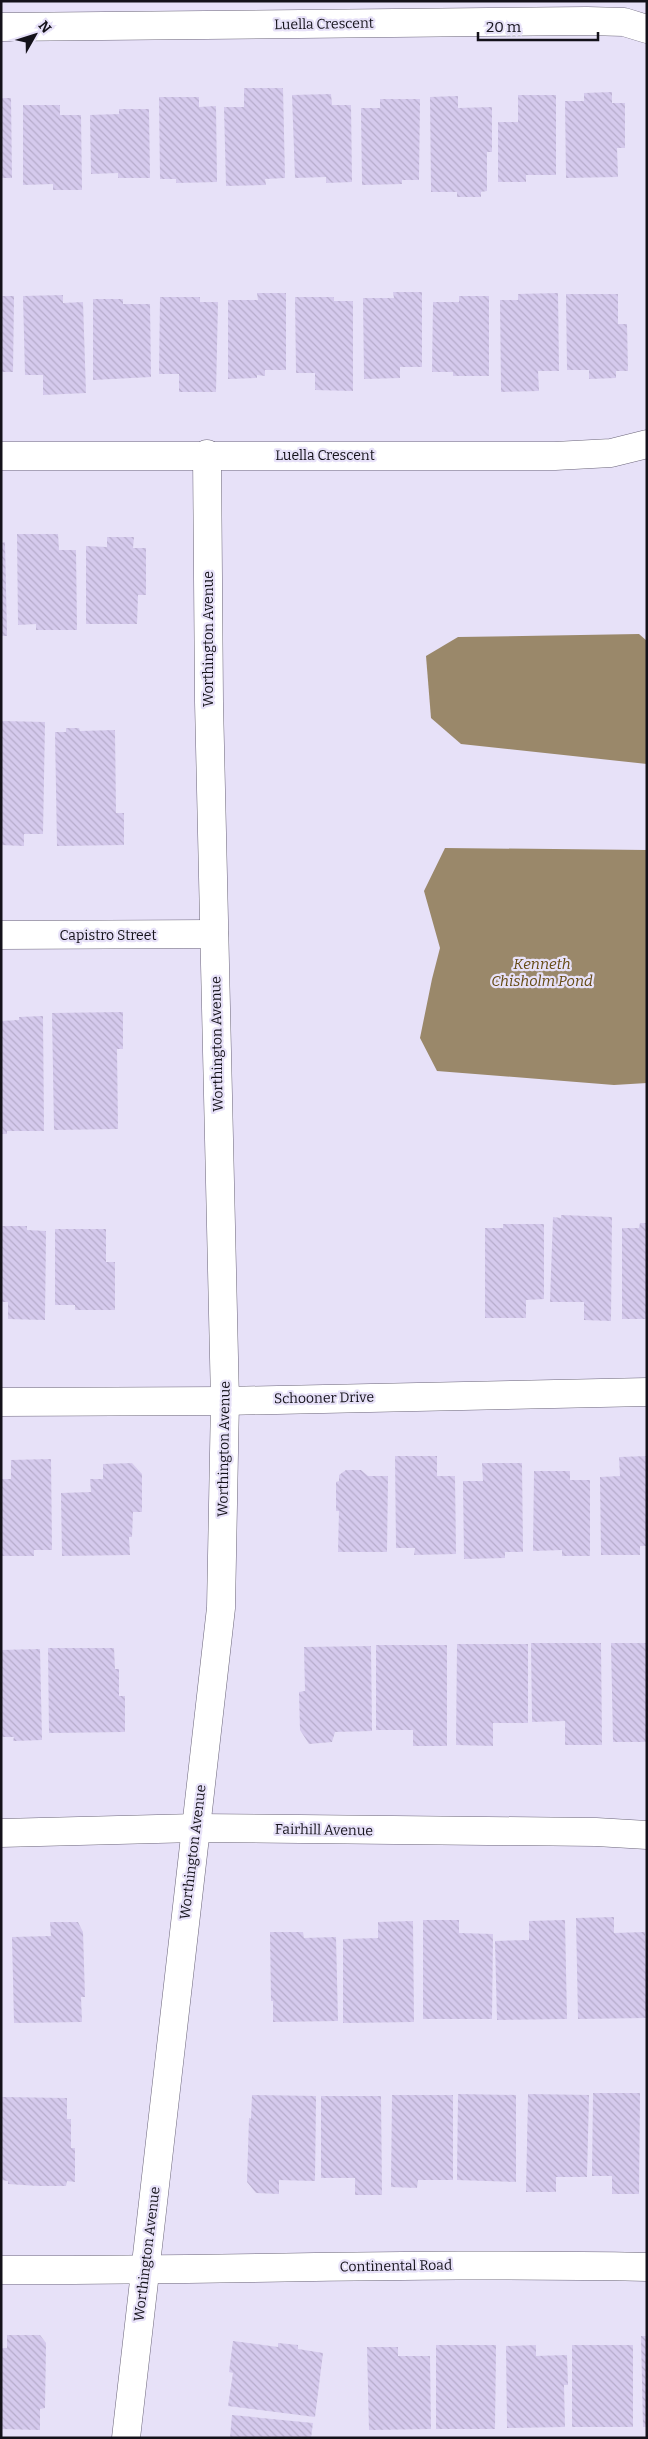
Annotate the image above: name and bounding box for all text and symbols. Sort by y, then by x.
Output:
north arrow [10,10,60,60]
scale bar [478,10,598,42]
street label: Luella Crescent [274,15,374,33]
text: N [35,18,55,37]
text: 20 m [486,18,522,36]
street label: Luella Crescent [275,447,375,464]
street label: Worthington Avenue [200,571,217,707]
street label: Capistro Street [60,927,156,944]
water label: Kenneth Chisholm Pond [491,955,593,990]
street label: Worthington Avenue [207,976,227,1112]
street label: Worthington Avenue [214,1381,234,1517]
street label: Schooner Drive [274,1389,374,1407]
street label: Worthington Avenue [176,1784,210,1920]
street label: Fairhill Avenue [275,1821,373,1839]
street label: Worthington Avenue [130,2186,164,2322]
street label: Continental Road [340,2257,452,2275]

